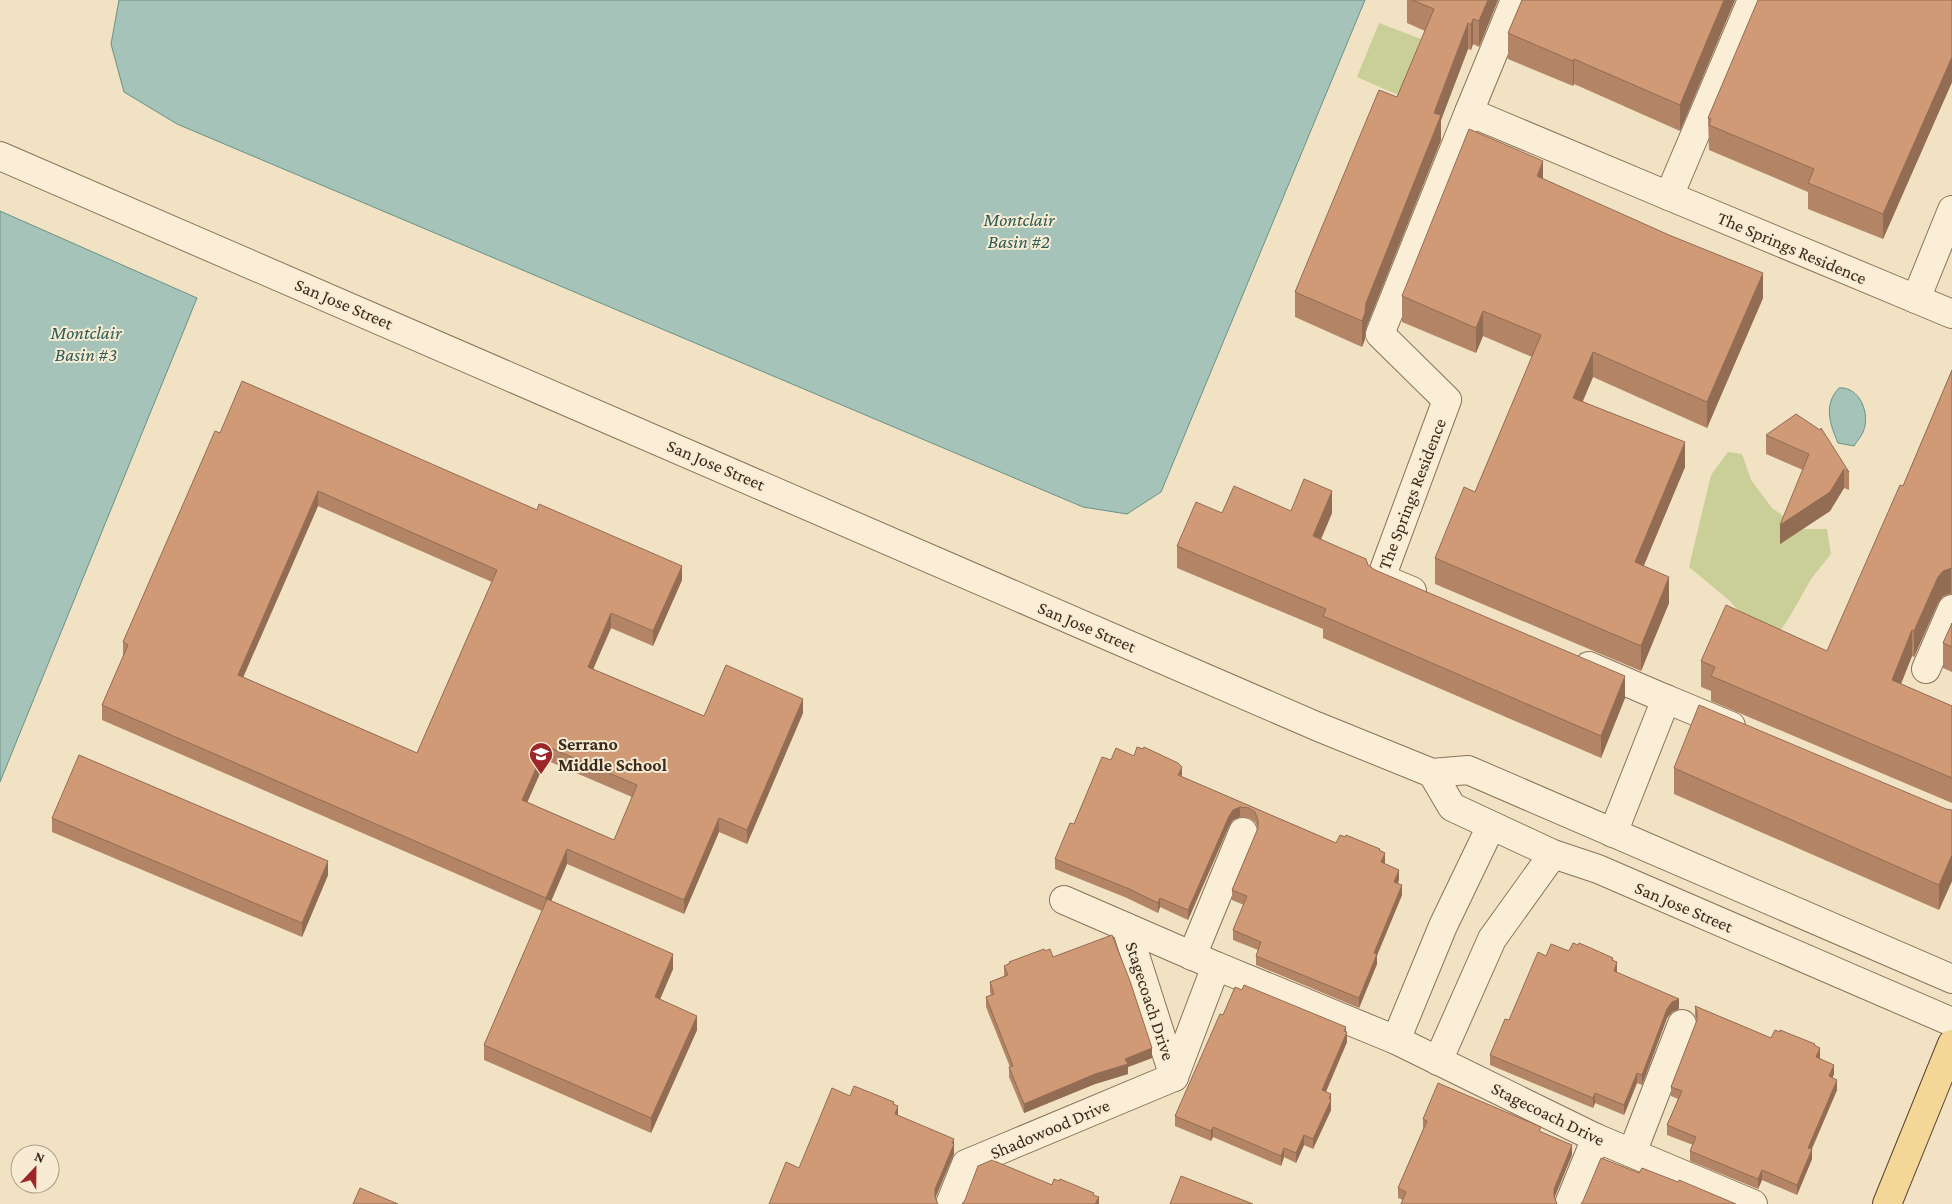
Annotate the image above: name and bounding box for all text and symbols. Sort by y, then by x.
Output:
street label: The Springs Residence [1714,207,1870,289]
water label: Montclair Basin #2 [982,209,1056,252]
street label: San Jose Street [292,274,397,334]
water label: Montclair Basin #3 [49,322,123,365]
street label: The Springs Residence [1374,416,1450,572]
street label: San Jose Street [664,435,769,495]
street label: San Jose Street [1035,597,1140,657]
place label: Serrano Middle School [558,734,667,775]
school or university icon: Serrano Middle School [528,741,554,775]
street label: San Jose Street [1632,877,1737,937]
street label: Stagecoach Drive [1121,939,1179,1063]
street label: Stagecoach Drive [1488,1078,1608,1150]
street label: Shadowood Drive [987,1095,1113,1163]
north arrow [10,1144,60,1194]
text: N [32,1148,48,1166]

